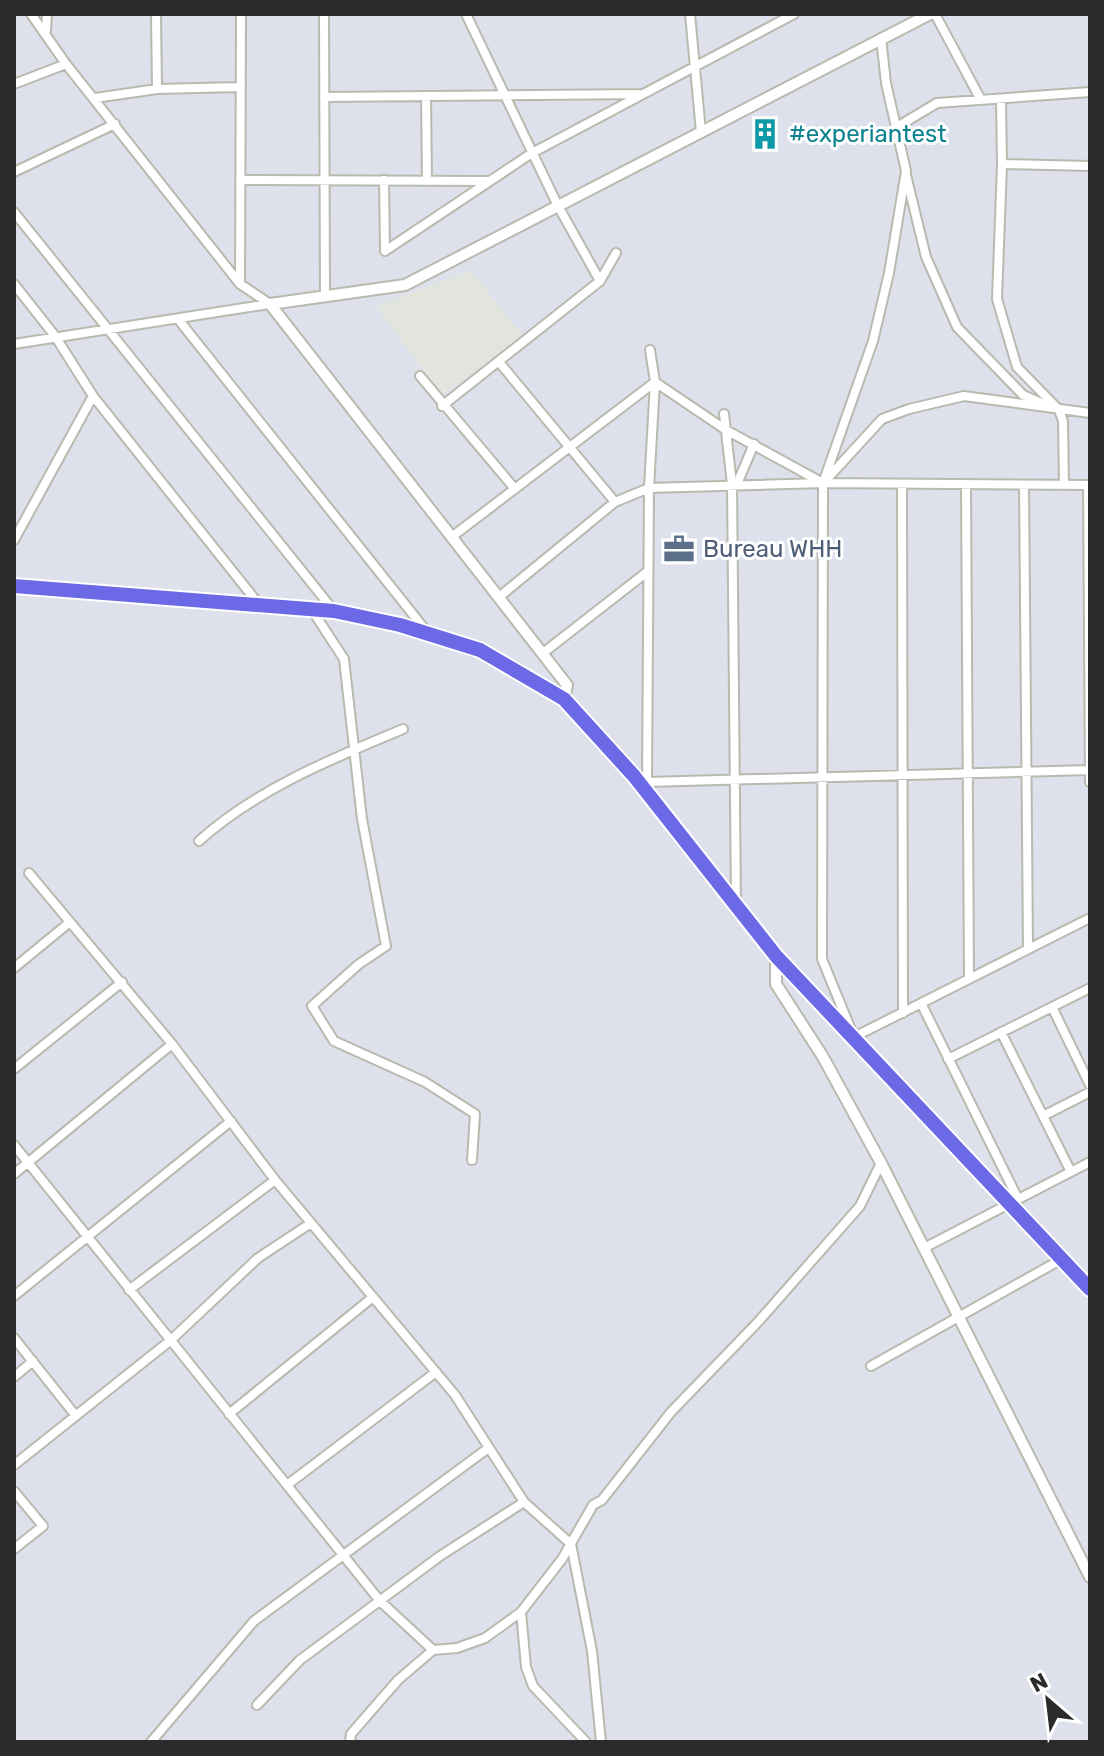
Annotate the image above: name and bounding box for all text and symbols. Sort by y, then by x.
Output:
building icon: #experiantest [748,117,782,151]
place label: #experiantest [789,120,947,148]
office icon: Bureau WHH [662,532,696,566]
place label: Bureau WHH [703,535,843,563]
north arrow [1008,1660,1088,1740]
text: N [1026,1667,1052,1698]

